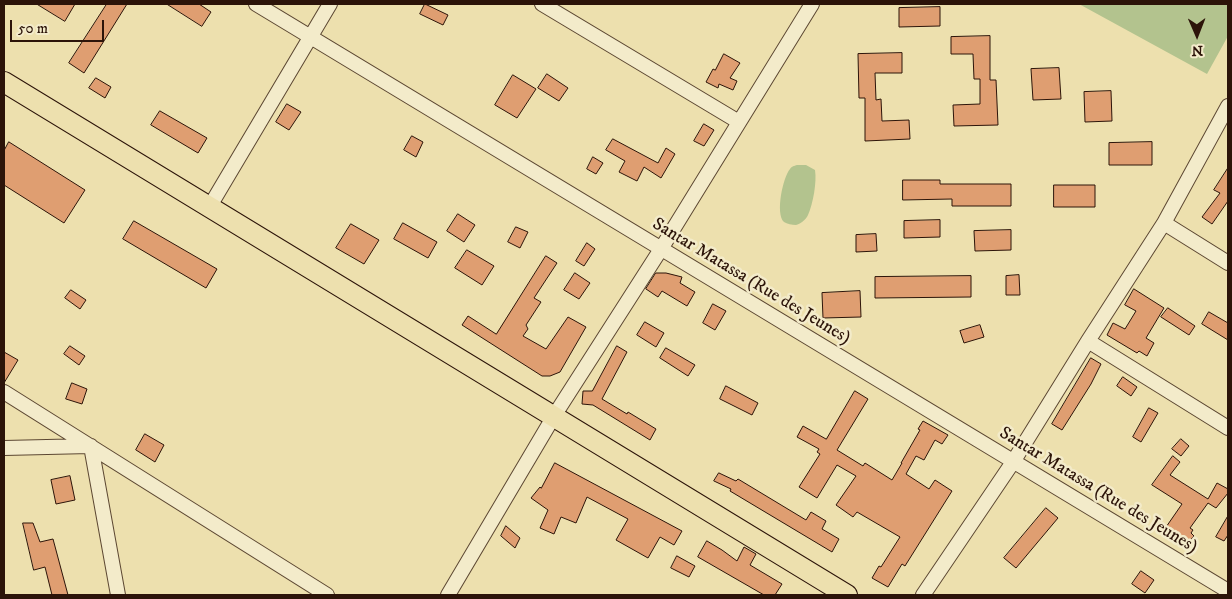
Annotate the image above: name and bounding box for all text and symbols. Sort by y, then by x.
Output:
scale bar [12,10,106,42]
north arrow [1172,10,1222,60]
text: 50 m [18,19,48,38]
text: N [1191,41,1203,59]
street label: Santar Matassa (Rue des Jeunes) [648,214,854,350]
street label: Santar Matassa (Rue des Jeunes) [995,423,1201,559]

